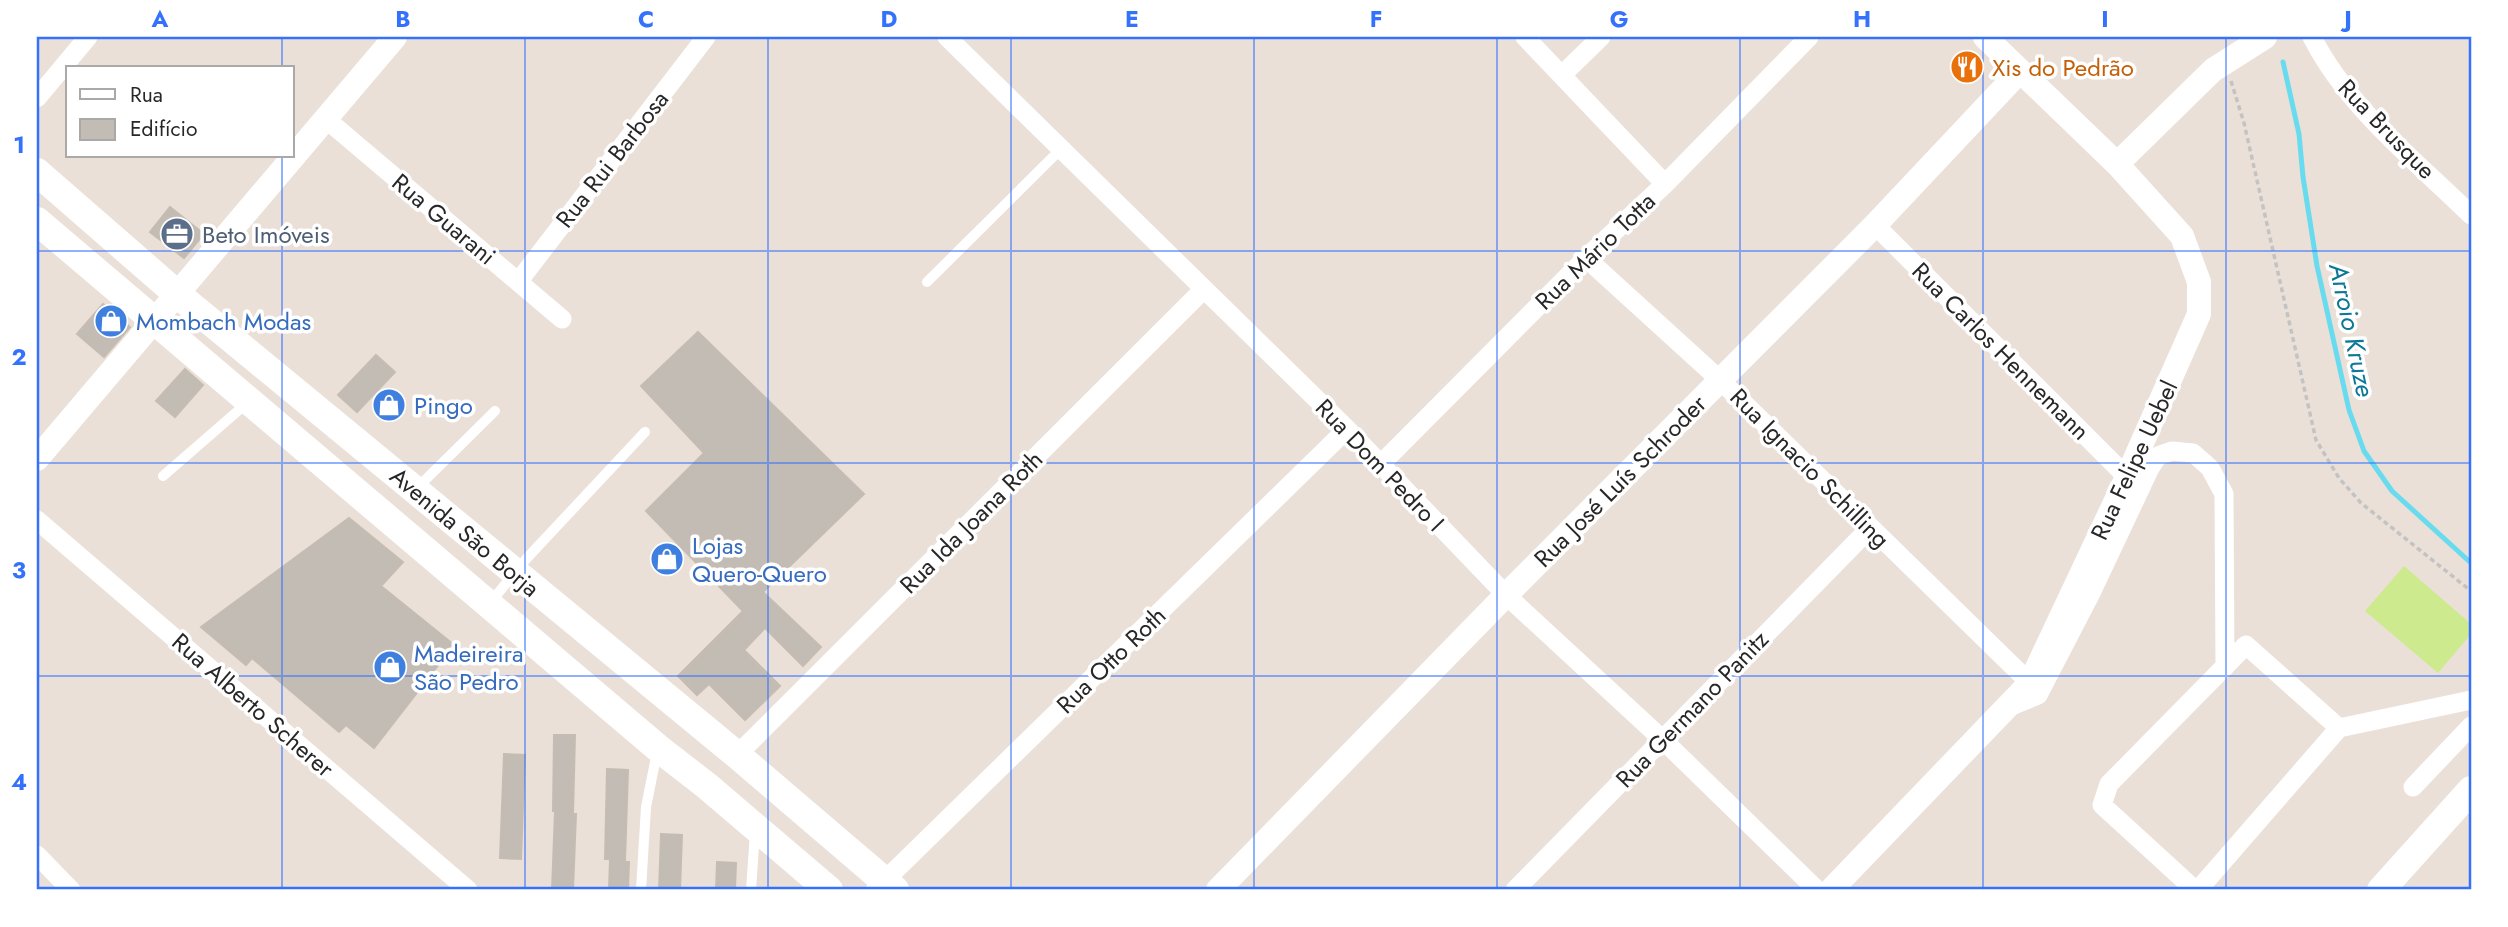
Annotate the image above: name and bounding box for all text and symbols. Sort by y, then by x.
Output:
text: A [151,2,169,36]
text: B [395,2,411,36]
text: C [638,2,654,36]
text: D [881,2,898,36]
text: E [1125,2,1139,36]
text: F [1370,2,1382,36]
text: G [1610,2,1628,36]
text: H [1853,2,1871,36]
text: I [2101,2,2109,36]
text: J [2340,2,2352,36]
restaurant icon: Xis do Pedrão [1948,48,1986,86]
place label: Xis do Pedrão [1992,50,2134,85]
legend [66,66,294,158]
street label: Rua Brusque [2330,71,2444,187]
text: Rua [130,80,163,110]
street label: Rua Rui Barbosa [547,83,677,235]
text: Edifício [130,114,197,144]
text: 1 [13,128,25,162]
street label: Rua Guarani [384,165,504,273]
street label: Rua Mário Totta [1527,184,1663,318]
office icon: Beto Imóveis [158,215,196,253]
place label: Beto Imóveis [202,217,330,252]
street label: Rua Carlos Hennemann [1904,254,2098,448]
water label: Arroio Kruze [2319,259,2385,400]
shop icon: Mombach Modas [92,302,130,340]
place label: Mombach Modas [136,304,311,339]
text: 2 [11,340,27,374]
street label: Rua Felipe Uebel [2082,374,2186,546]
street label: Rua Ignacio Schilling [1722,380,1898,556]
shop icon: Pingo [370,386,408,424]
street label: Rua José Luís Schroder [1526,386,1715,575]
place label: Pingo [414,388,473,423]
street label: Rua Dom Pedro I [1307,391,1453,539]
street label: Rua Ida Joana Roth [892,443,1050,601]
street label: Avenida São Borja [383,459,547,605]
place label: Lojas Quero-Quero [692,528,827,591]
shop icon: Lojas Quero-Quero [648,540,686,578]
text: 3 [12,553,26,587]
street label: Rua Otto Roth [1048,599,1174,721]
street label: Rua Germano Panitz [1608,622,1776,796]
street label: Rua Alberto Scherer [164,625,342,786]
place label: Madeireira São Pedro [414,636,524,699]
shop icon: Madeireira São Pedro [371,648,409,686]
text: 4 [11,765,27,799]

